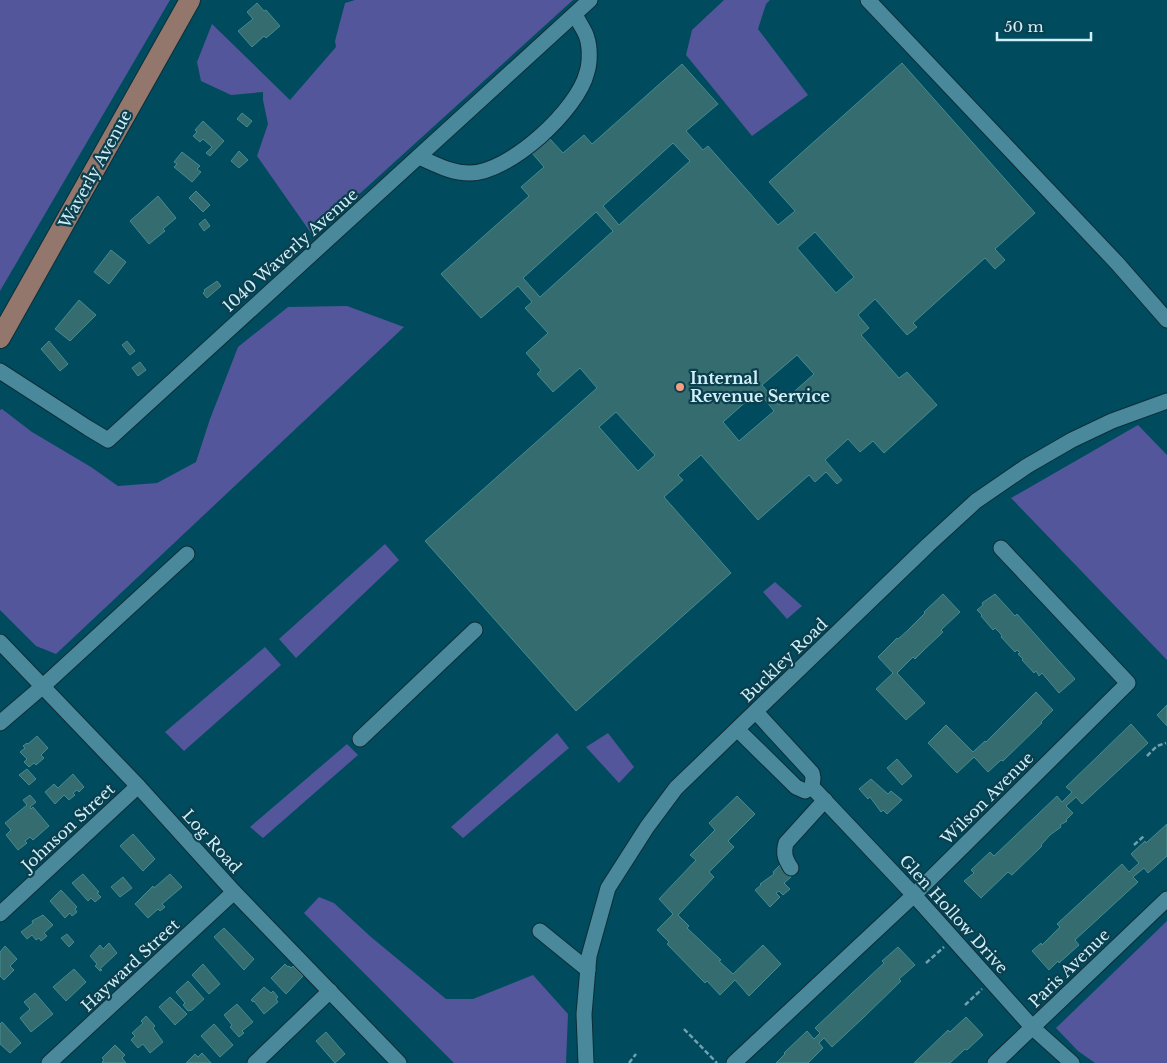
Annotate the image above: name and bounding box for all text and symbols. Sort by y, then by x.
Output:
scale bar [997,10,1091,42]
text: 50 m [1004,17,1044,36]
street label: Waverly Avenue [54,106,136,232]
street label: 1040 Waverly Avenue [218,184,362,316]
place label: Internal Revenue Service [690,368,830,406]
marker: Internal Revenue Service [674,381,686,393]
street label: Buckley Road [737,614,832,706]
street label: Wilson Avenue [936,747,1038,849]
street label: Johnson Street [16,779,119,877]
street label: Log Road [178,805,246,877]
street label: Glen Hollow Drive [895,851,1013,977]
street label: Hayward Street [77,914,183,1016]
street label: Paris Avenue [1024,924,1114,1012]

